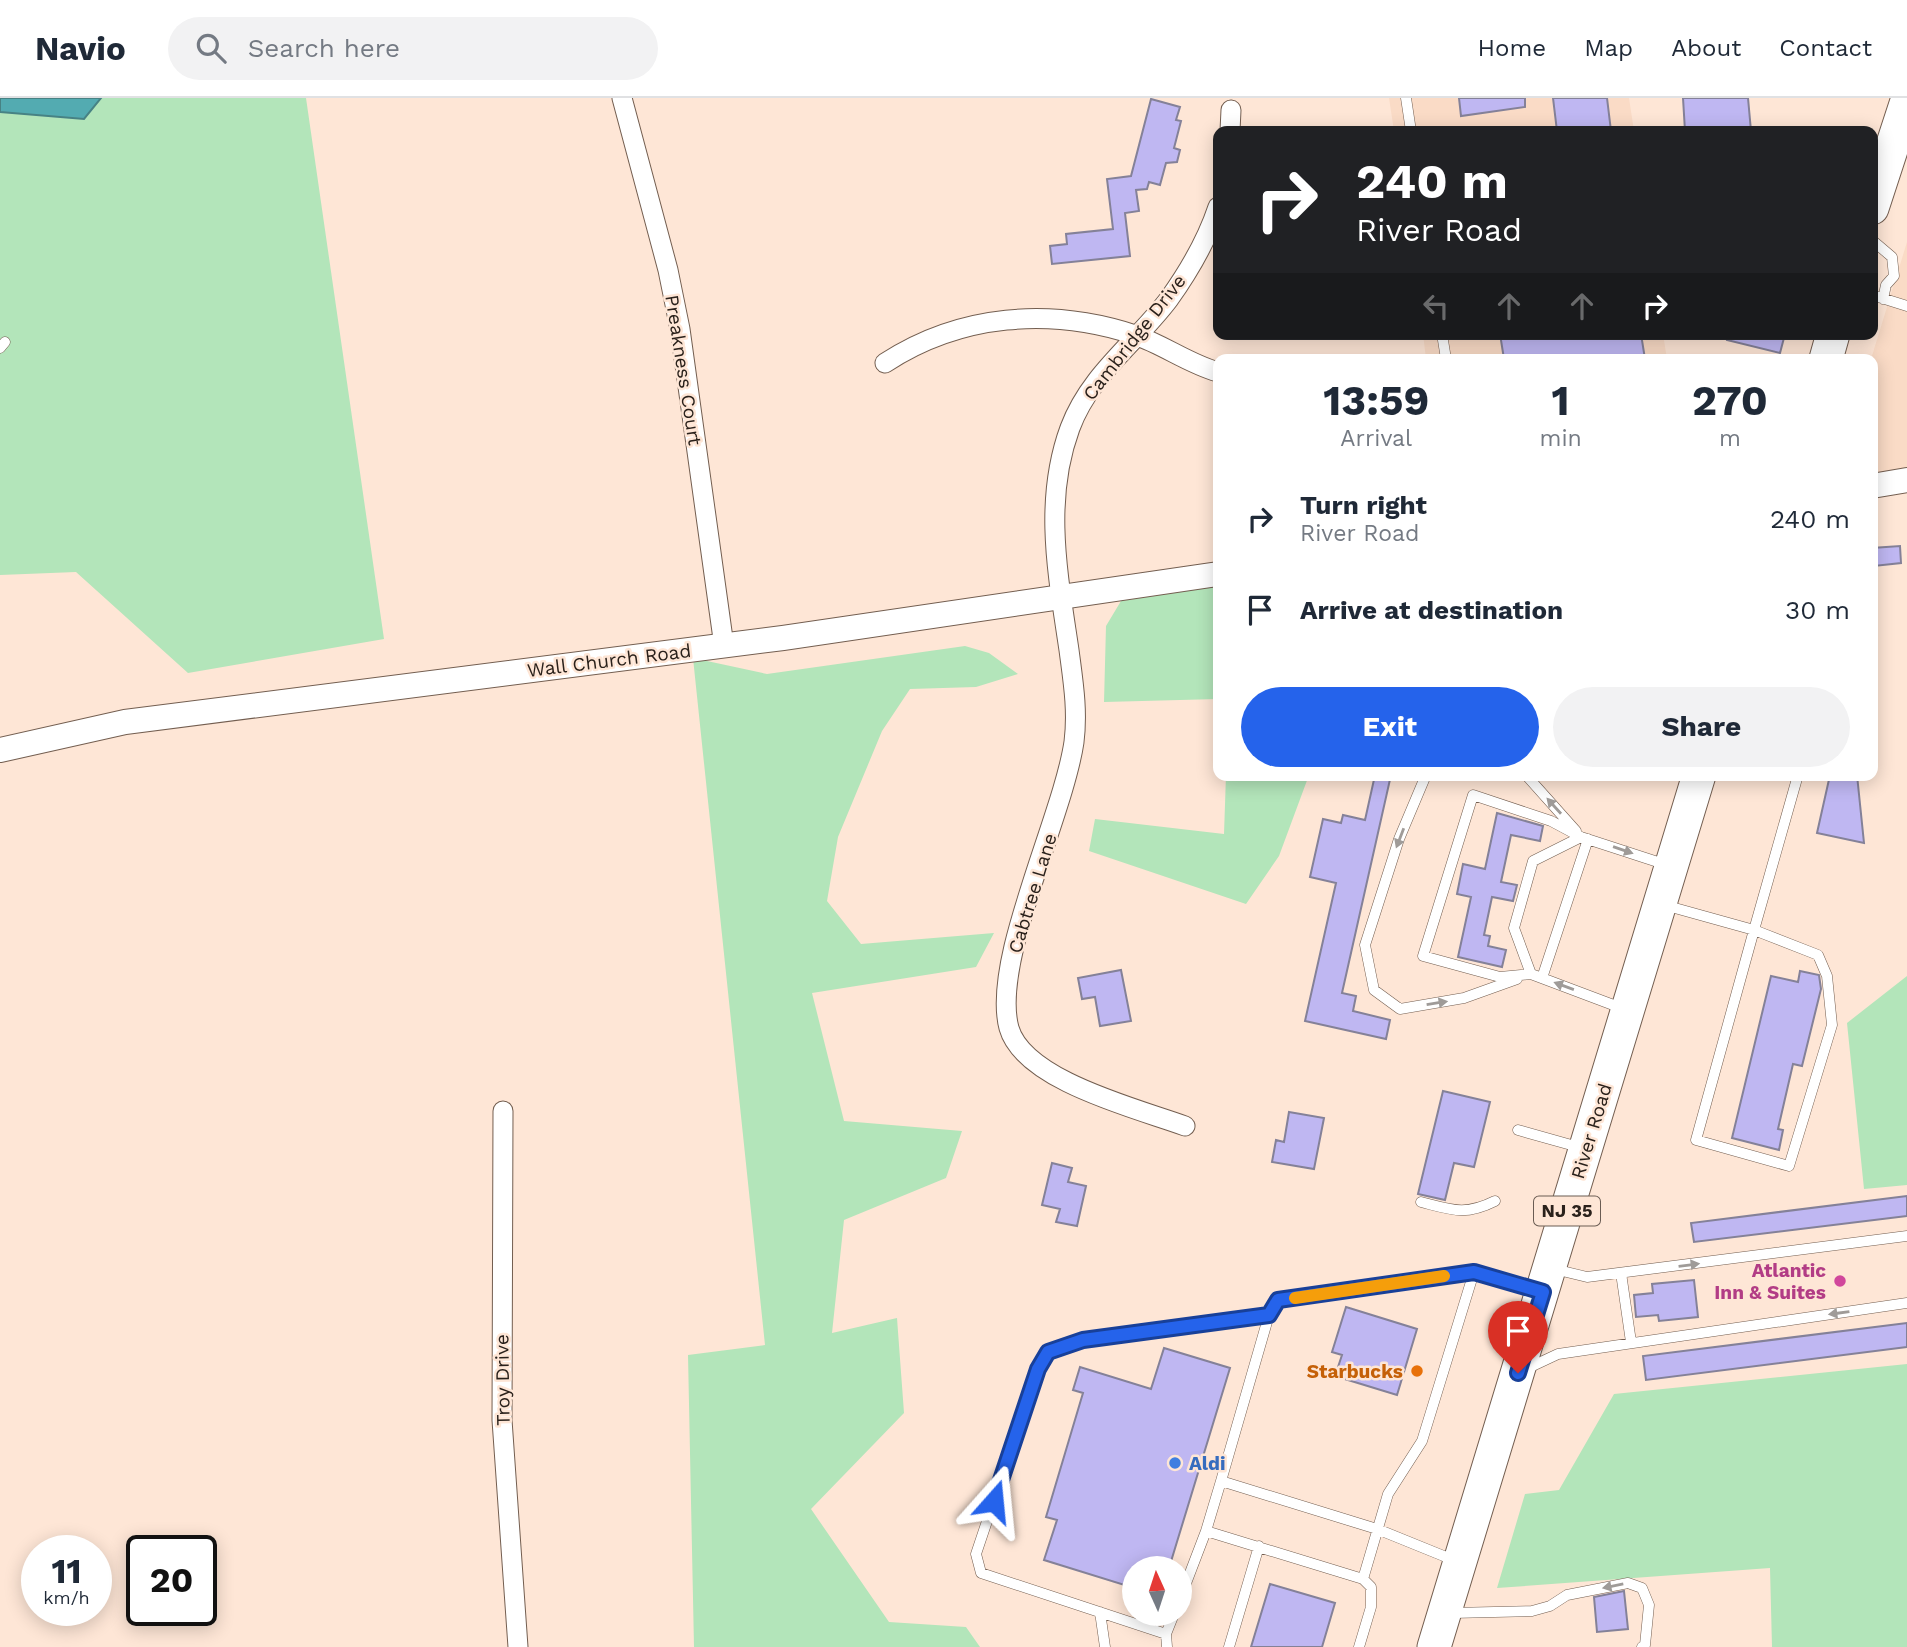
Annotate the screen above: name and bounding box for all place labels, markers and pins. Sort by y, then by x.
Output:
place label: Atlantic Inn & Suites [1714,1259,1826,1304]
marker: Atlantic Inn & Suites [1832,1273,1848,1289]
pin [1488,1301,1548,1373]
place label: Starbucks [1307,1360,1403,1383]
marker: Starbucks [1409,1363,1425,1379]
place label: Aldi [1189,1452,1226,1475]
marker: Aldi [1167,1455,1183,1471]

